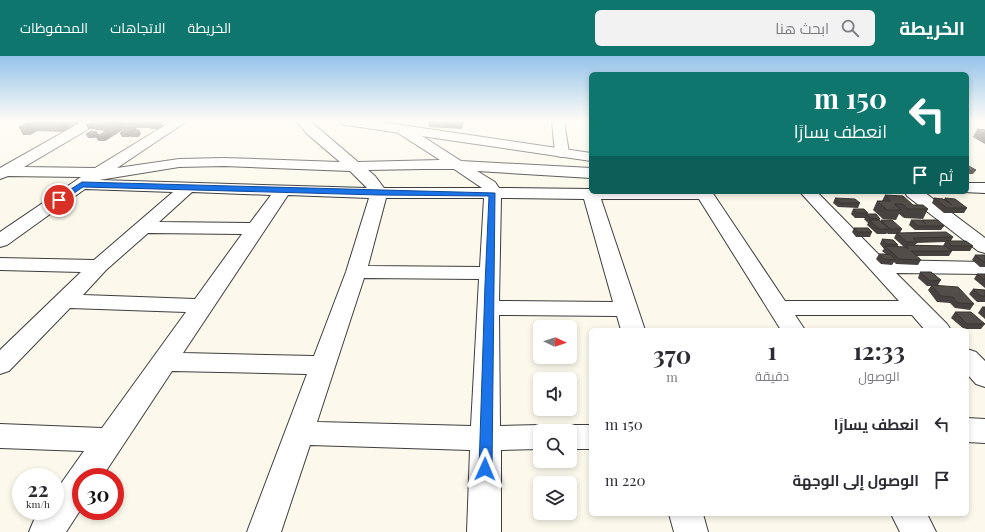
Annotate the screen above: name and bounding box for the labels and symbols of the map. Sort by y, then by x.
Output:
pin [42,183,76,217]
north arrow [533,320,577,364]
position arrow [464,448,506,490]
speed limit sign: 30 [72,468,124,520]

